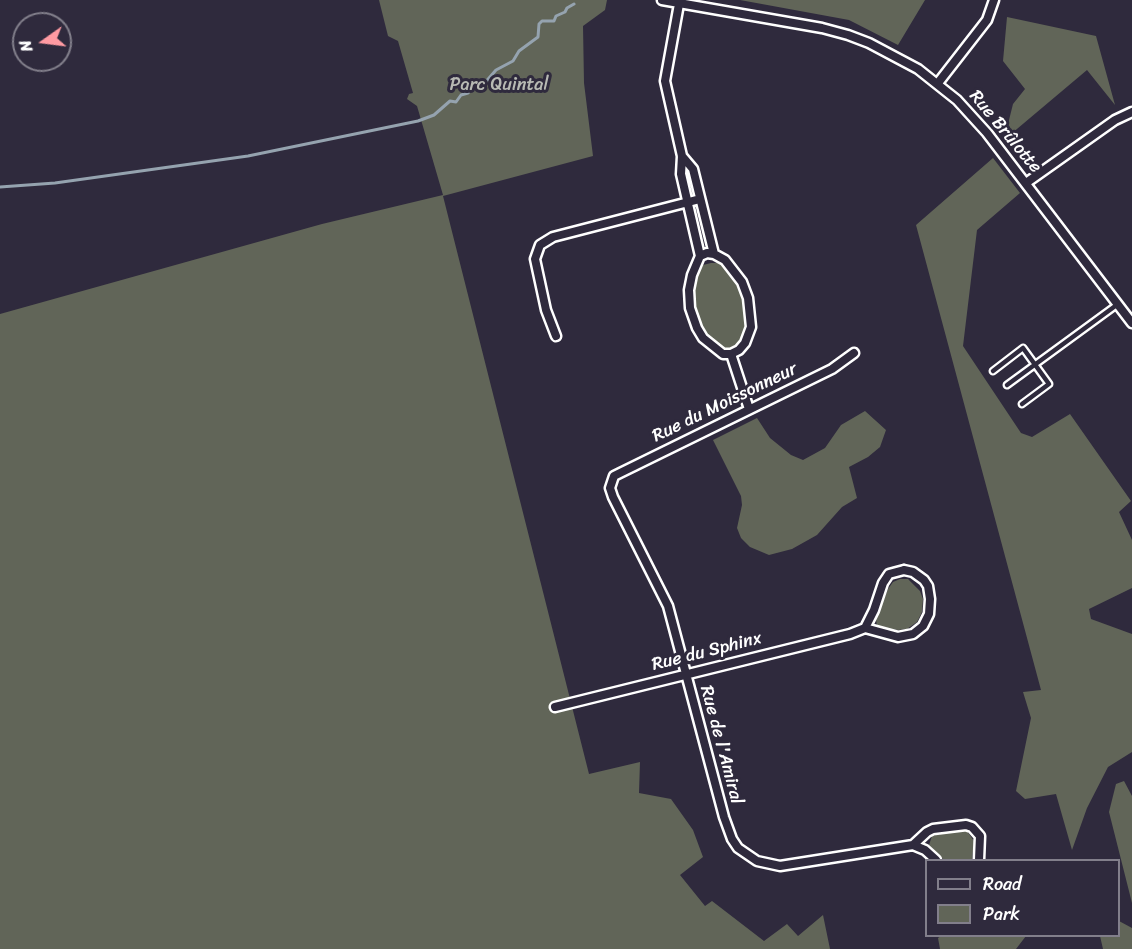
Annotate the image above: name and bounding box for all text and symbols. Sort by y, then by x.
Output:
north arrow [12,12,72,72]
text: N [11,37,41,55]
park label: Parc Quintal [449,74,549,96]
street label: Rue Brûlotte [964,86,1046,178]
street label: Rue du Moissonneur [649,359,801,447]
street label: Rue du Sphinx [650,628,764,676]
street label: Rue de l'Amiral [695,683,747,807]
legend [925,859,1120,937]
text: Road [983,868,1022,900]
text: Park [983,898,1020,930]

